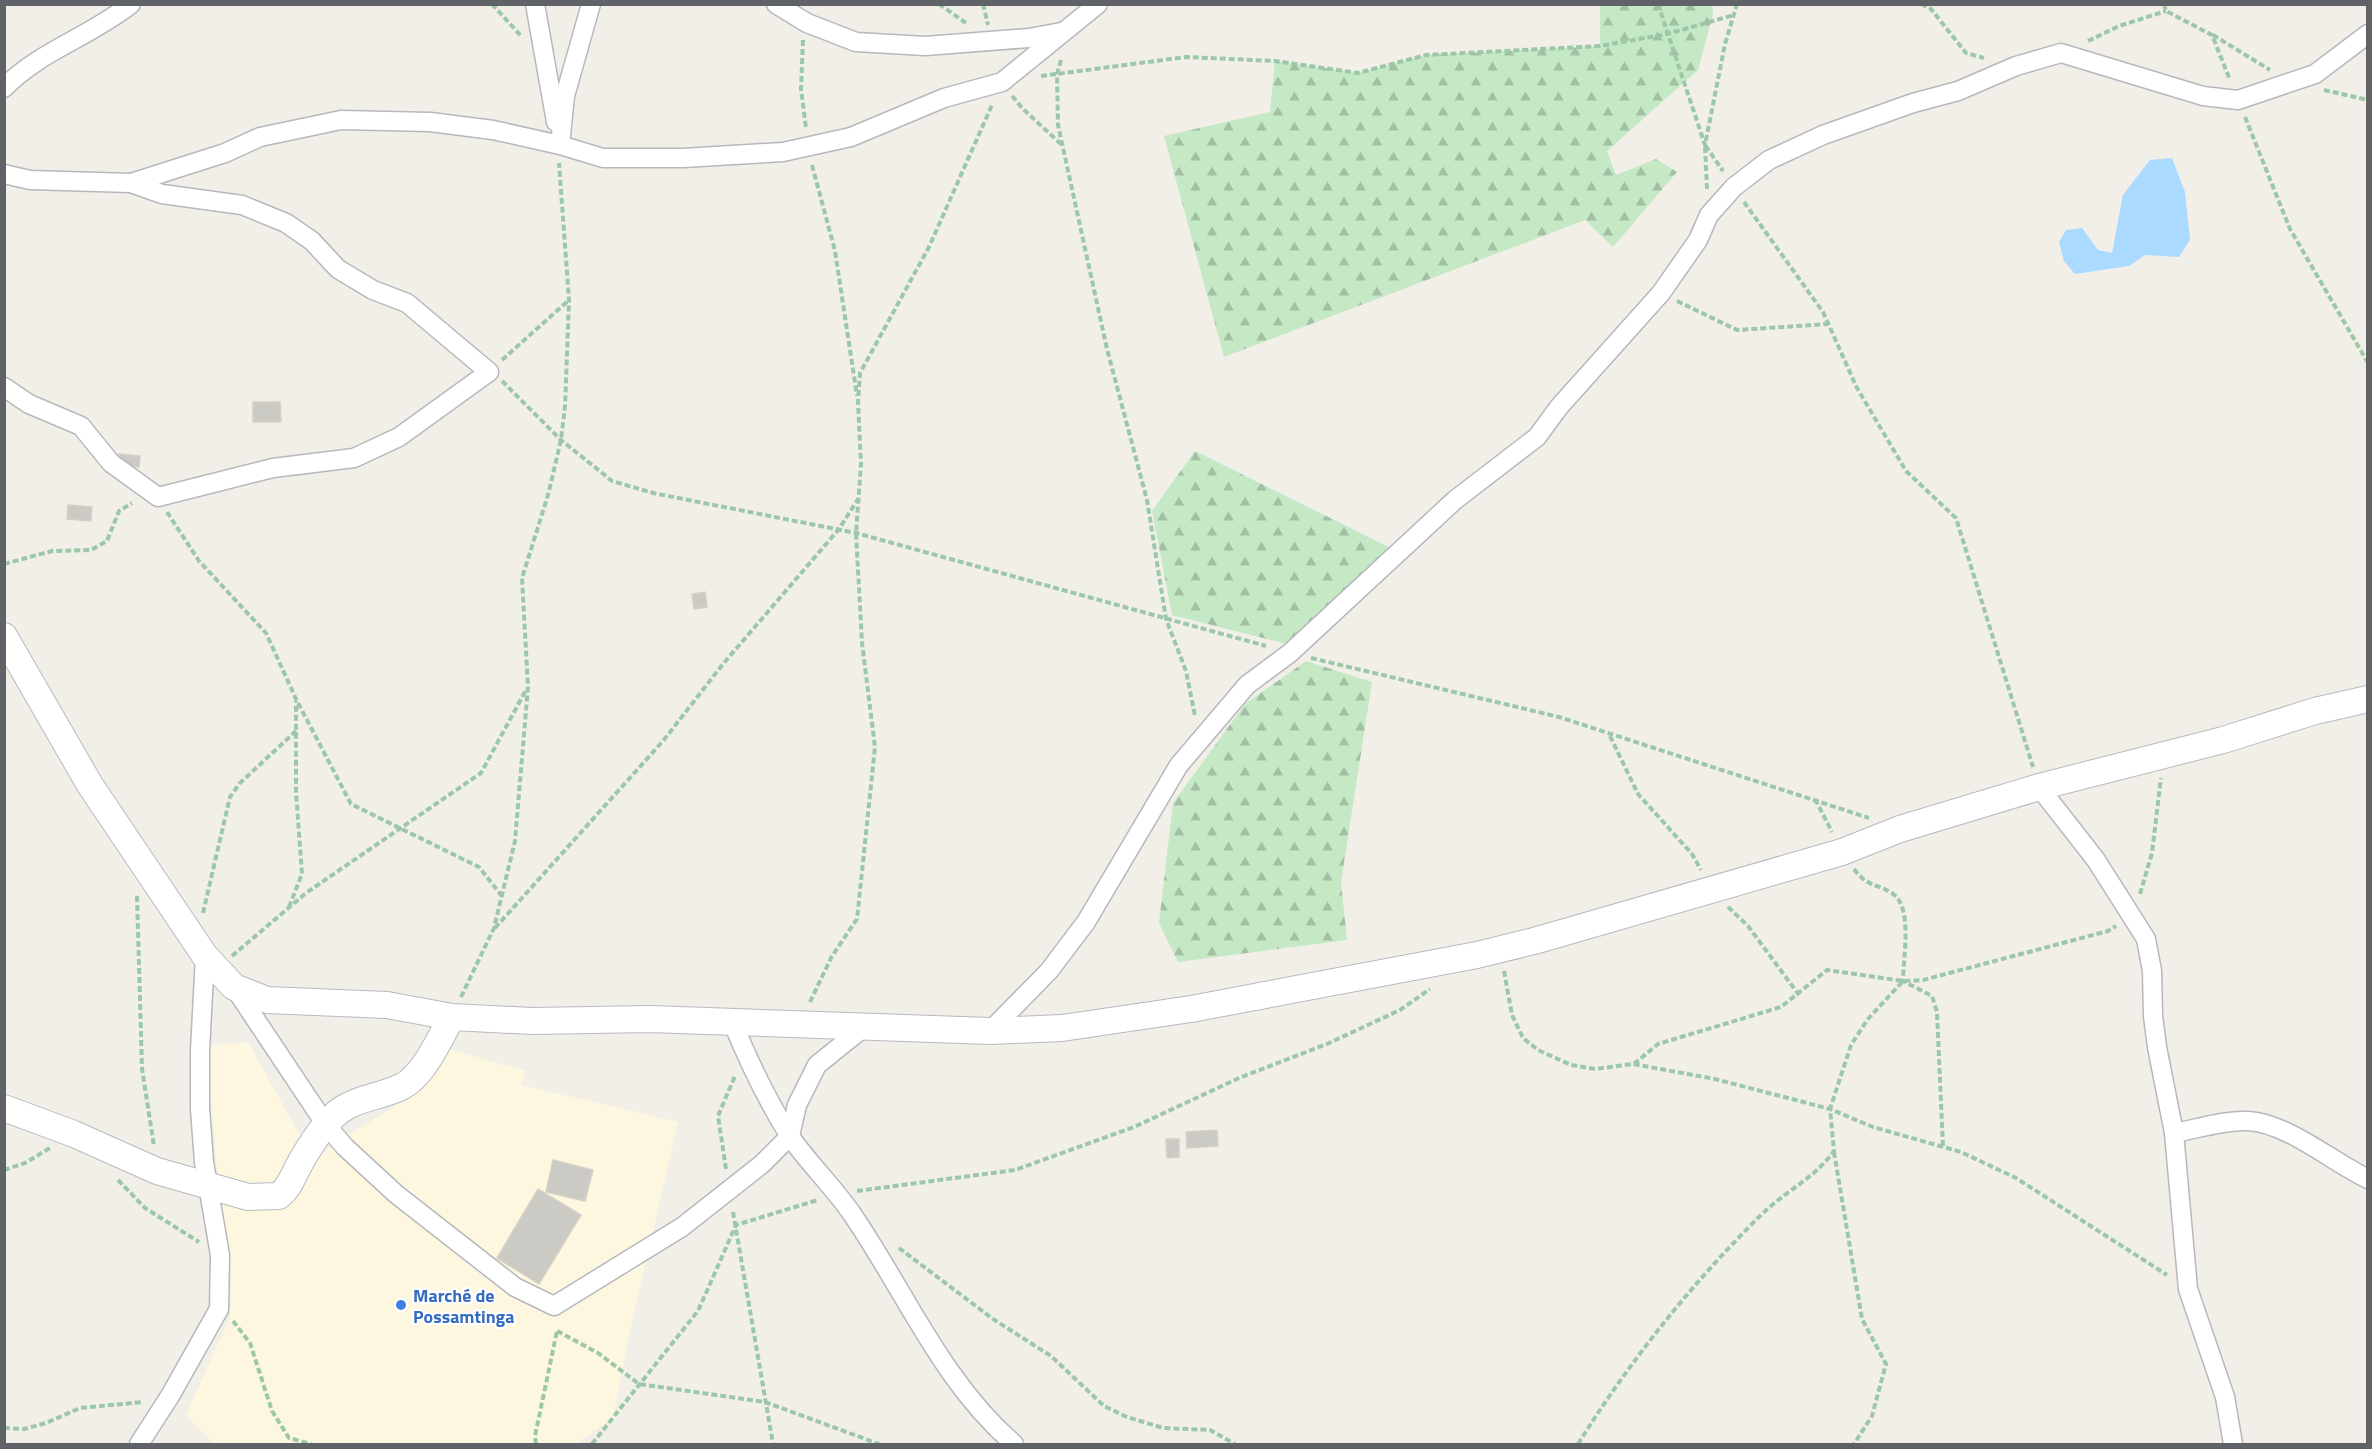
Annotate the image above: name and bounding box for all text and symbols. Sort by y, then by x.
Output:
place label: Marché de Possamtinga [413,1282,514,1330]
marker: Marché de Possamtinga [394,1298,408,1312]

